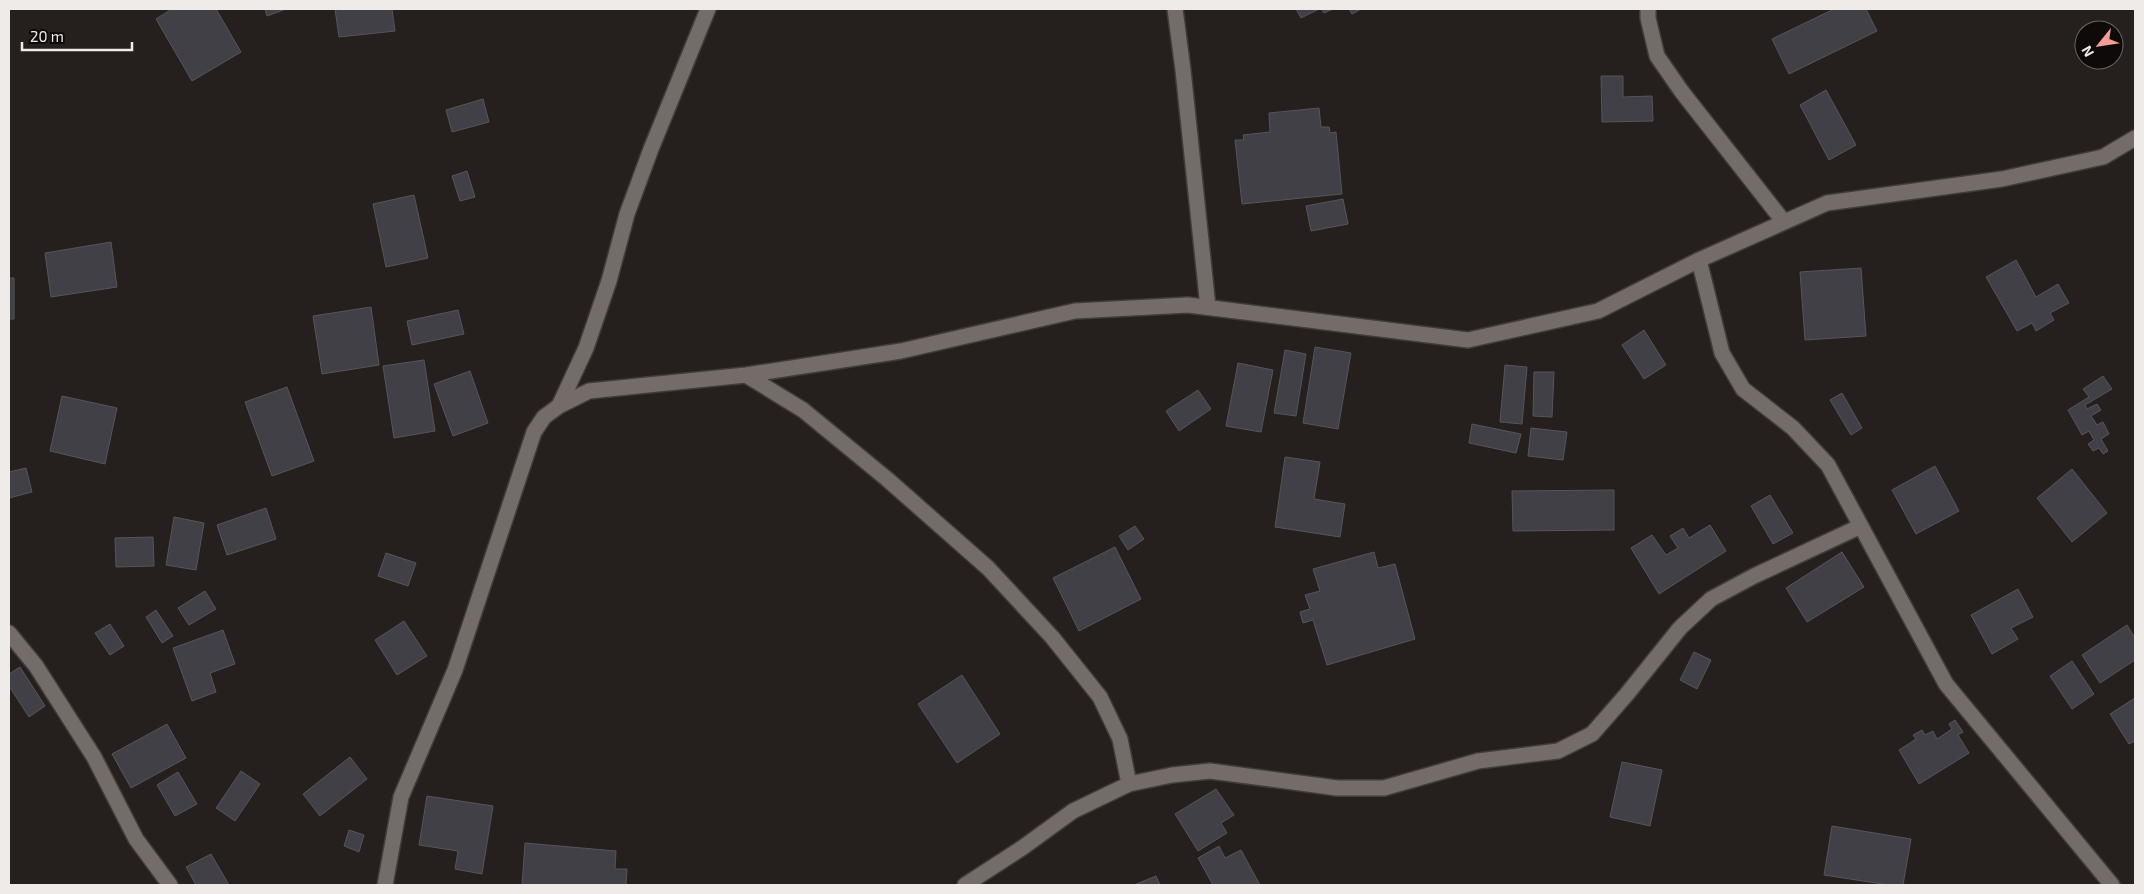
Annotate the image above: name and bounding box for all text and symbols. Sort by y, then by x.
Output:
scale bar [22,20,132,52]
north arrow [2074,20,2124,70]
text: 20 m [30,27,64,45]
text: N [2077,43,2097,60]

